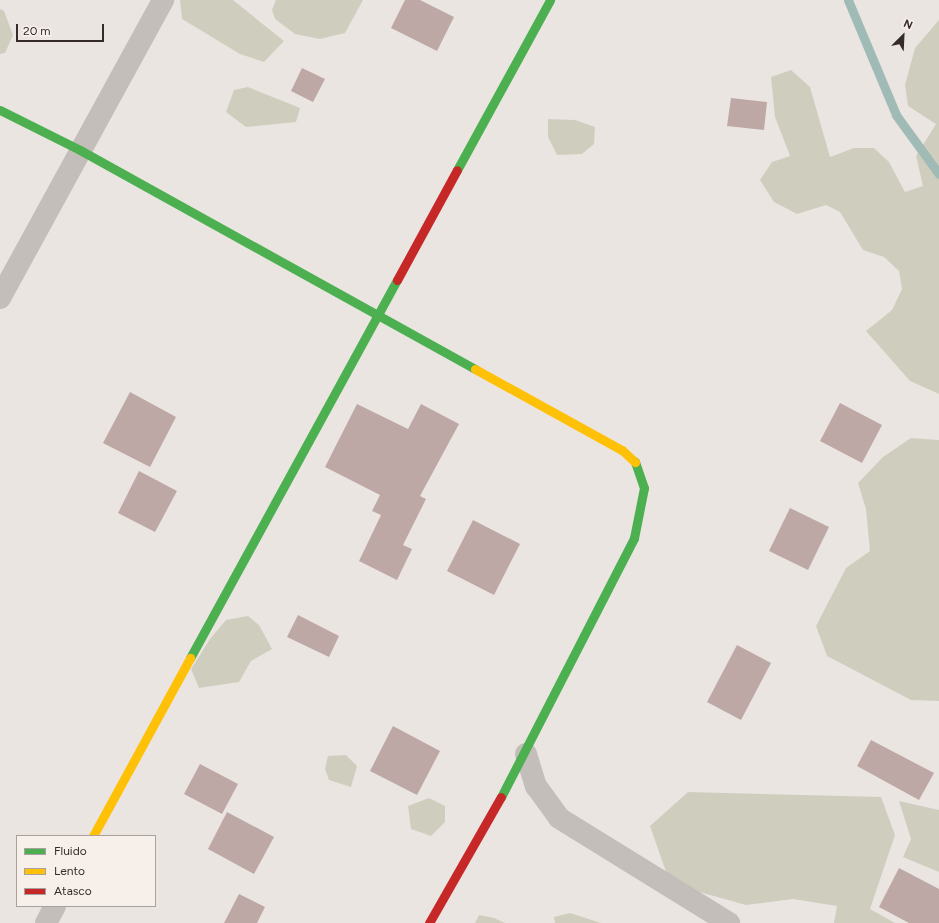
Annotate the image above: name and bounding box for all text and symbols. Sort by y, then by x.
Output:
scale bar [18,16,106,42]
north arrow [883,16,923,56]
text: N [902,17,915,32]
text: 20 m [23,24,51,38]
legend [16,835,156,907]
text: Fluido [54,844,87,858]
text: Lento [54,864,85,878]
text: Atasco [54,884,92,898]

